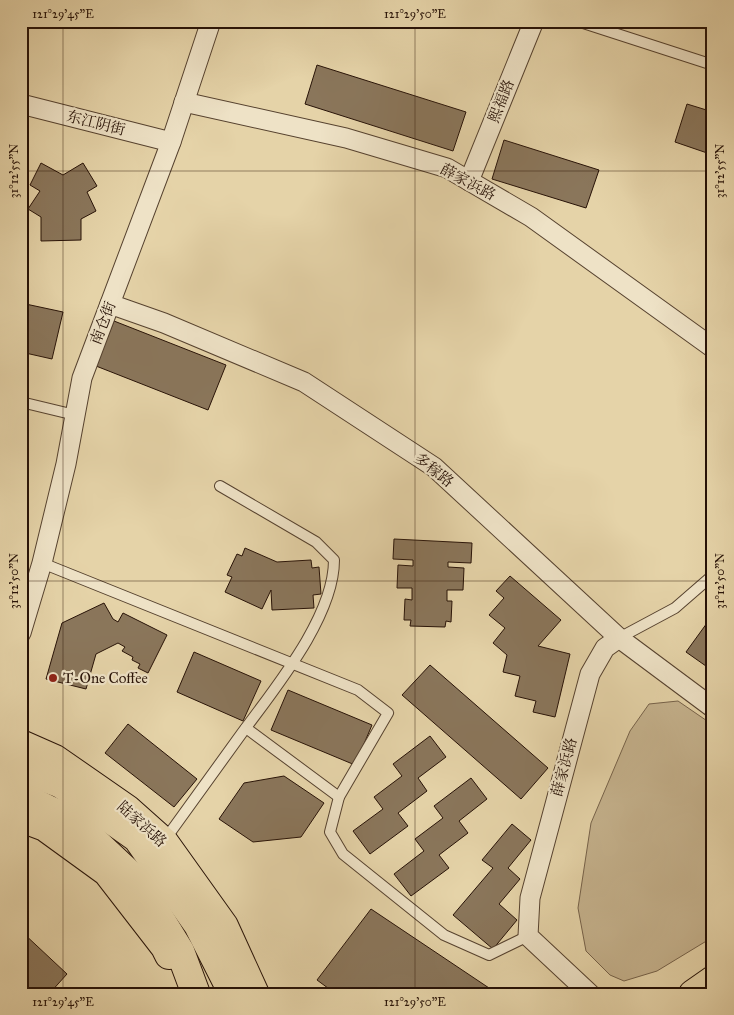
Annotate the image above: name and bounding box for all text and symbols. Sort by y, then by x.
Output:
text: 121°29'45"E [32,7,94,21]
text: 121°29'50"E [384,7,446,21]
street label: 熙福路 [484,77,518,125]
street label: 东江阴街 [65,107,127,139]
text: 31°12'55"N [7,144,21,198]
text: 31°12'55"N [713,144,727,198]
street label: 薛家浜路 [437,160,499,204]
street label: 南仓街 [87,299,119,347]
street label: 多稼路 [411,449,457,491]
text: 31°12'50"N [7,553,21,609]
text: 31°12'50"N [713,553,727,609]
place label: T-One Coffee [63,669,148,687]
marker: T-One Coffee [47,672,59,684]
street label: 薛家浜路 [548,736,580,798]
street label: 陆家浜路 [114,797,170,851]
text: 121°29'45"E [32,995,94,1009]
text: 121°29'50"E [384,995,446,1009]

